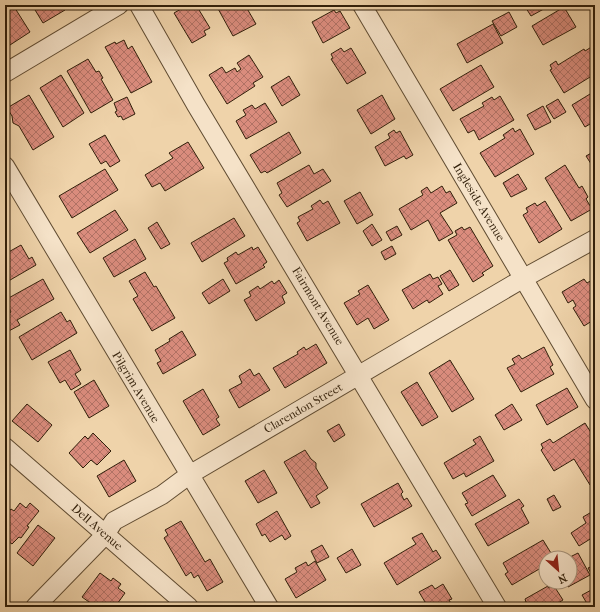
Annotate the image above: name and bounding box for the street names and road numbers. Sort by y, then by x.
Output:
street label: Ingleside Avenue [450,160,508,244]
street label: Fairmont Avenue [289,264,347,348]
street label: Pilgrim Avenue [109,349,163,425]
street label: Clarendon Street [261,379,345,436]
street label: Dell Avenue [69,501,125,553]

